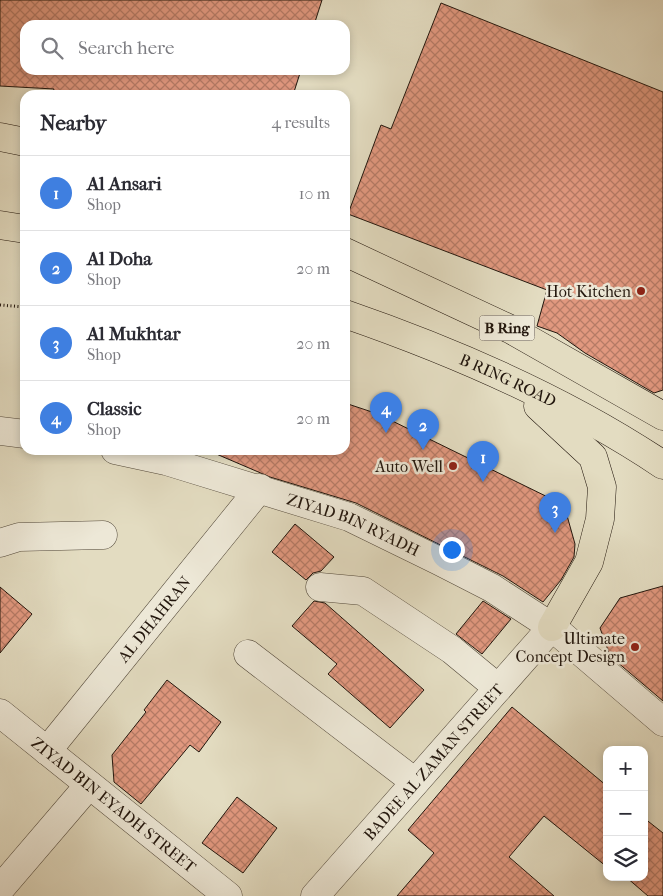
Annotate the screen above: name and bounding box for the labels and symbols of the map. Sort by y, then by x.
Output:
place label: Hot Kitchen [546,282,632,301]
marker: Hot Kitchen [635,285,647,297]
road number: B Ring [480,316,534,340]
street label: B RING ROAD [457,350,559,411]
pin: 4 [370,392,402,433]
pin: 2 [407,409,439,450]
pin: 1 [467,441,499,482]
place label: Auto Well [374,457,444,476]
marker: Auto Well [447,460,459,472]
street label: ZIYAD BIN RYADH [284,489,423,560]
pin: 3 [539,492,571,533]
your location [439,537,465,563]
street label: AL DHAHRAN [113,572,195,667]
place label: Ultimate Concept Design [516,629,626,666]
marker: Ultimate Concept Design [629,641,641,653]
street label: BADEE AL ZAMAN STREET [360,680,508,844]
street label: ZIYAD BIN EYADH STREET [27,733,200,877]

